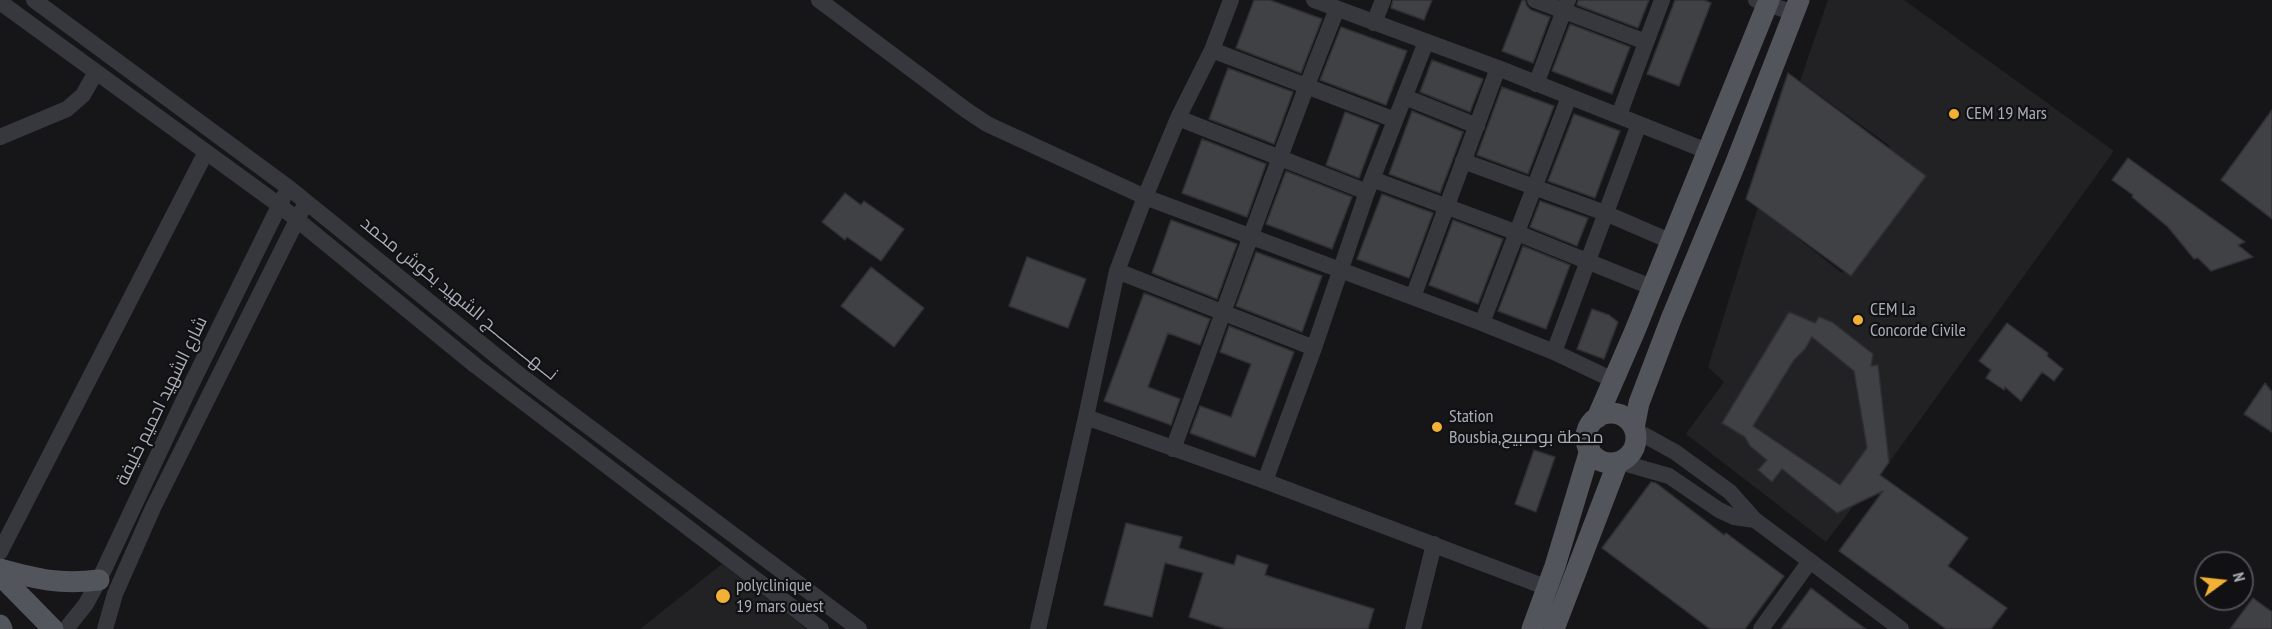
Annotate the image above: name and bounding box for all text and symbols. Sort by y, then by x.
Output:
place label: CEM 19 Mars [1966,103,2047,125]
marker: CEM 19 Mars [1947,107,1961,121]
street label: نـــهـــــــــــج الشهيد بكوش محمد [356,213,562,385]
place label: CEM La Concorde Civile [1870,299,1966,342]
street label: شارع الشهيد احميم خليفة [112,313,212,489]
marker: CEM La Concorde Civile [1851,313,1865,327]
place label: Station Bousbia,محطة بوصبيع [1449,406,1603,448]
marker: Station Bousbia,محطة بوصبيع [1430,420,1444,434]
north arrow [2194,551,2254,611]
text: N [2229,570,2250,584]
place label: polyclinique 19 mars ouest [736,575,824,618]
marker: polyclinique 19 mars ouest [714,587,732,605]

